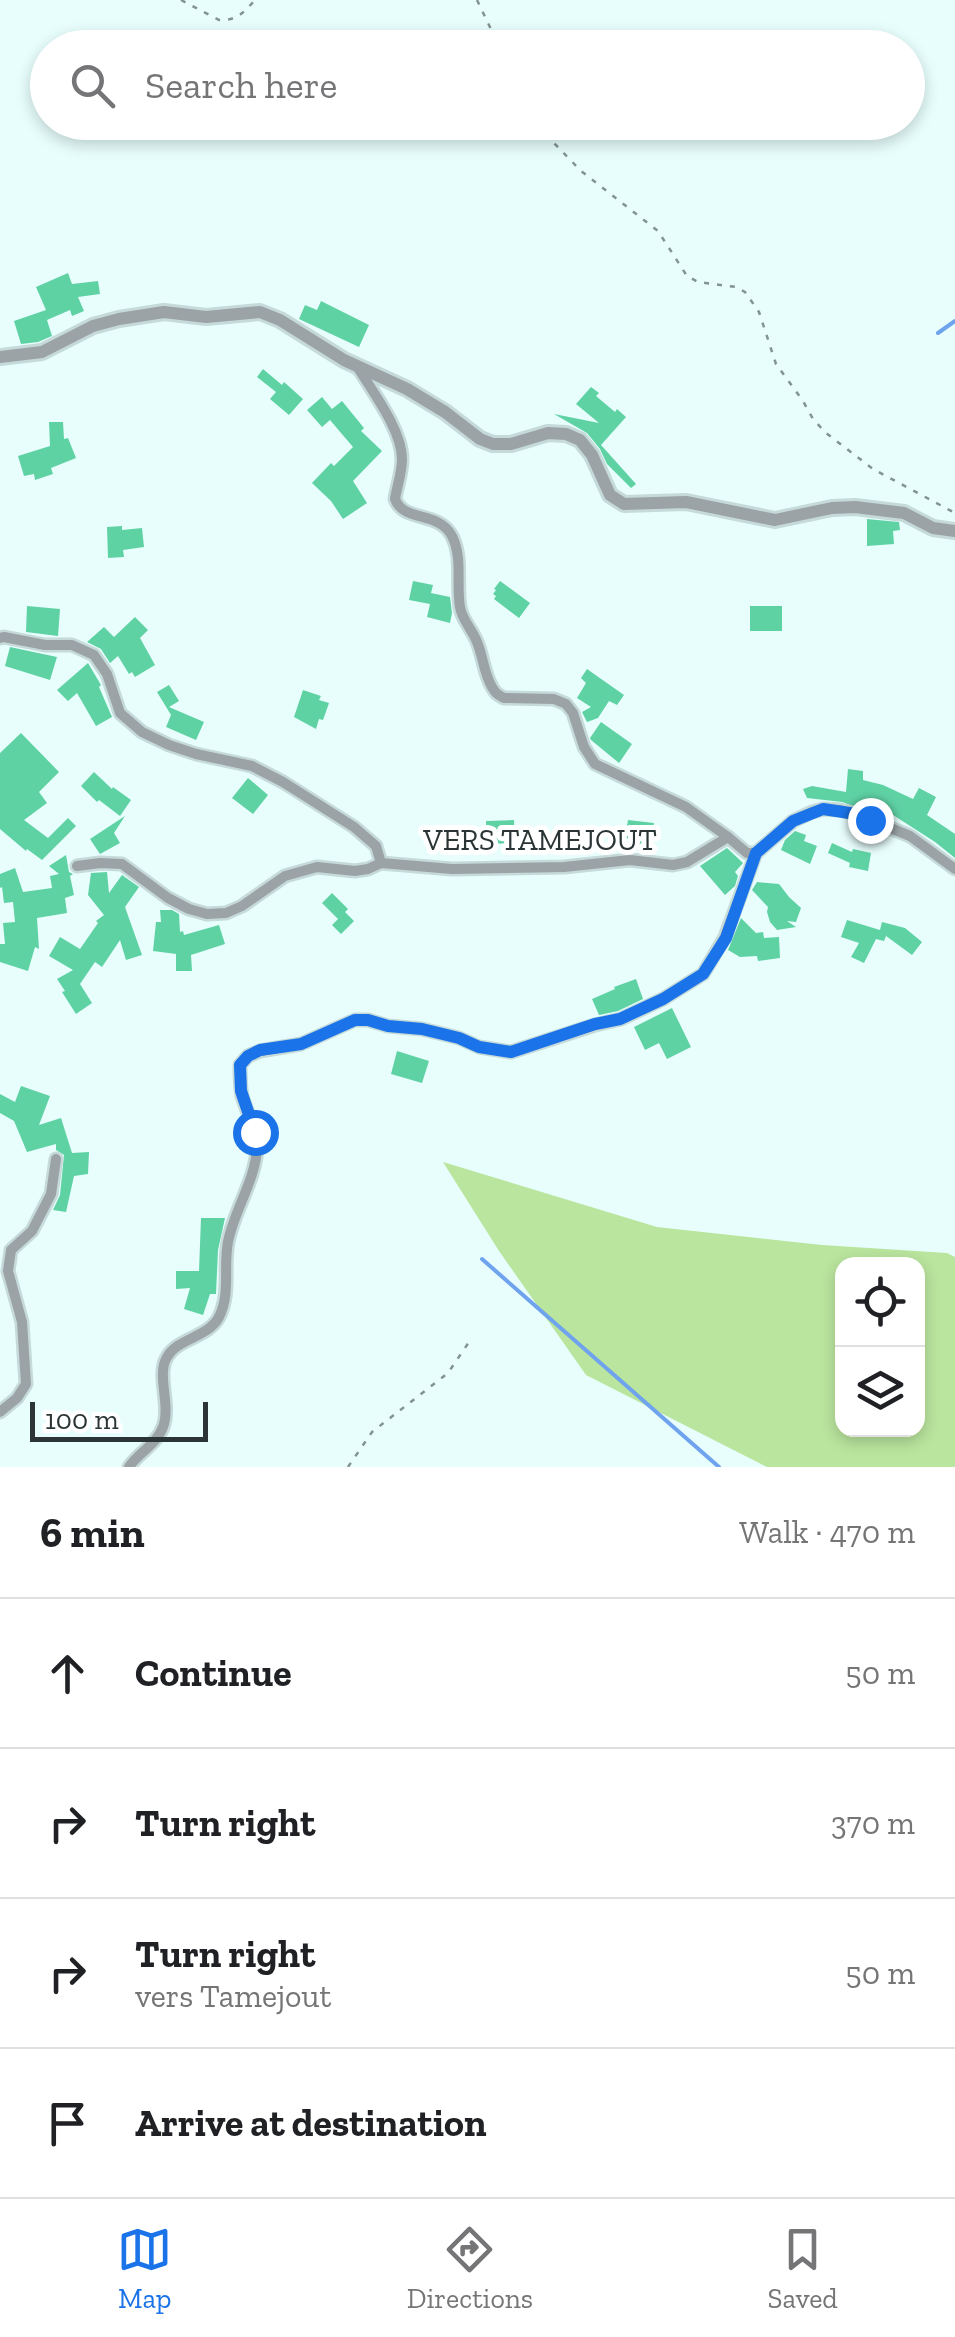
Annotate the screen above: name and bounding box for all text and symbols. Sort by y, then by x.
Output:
search box [30,30,925,140]
icon: search [65,58,120,113]
text: Search here [145,62,337,108]
route end [848,798,894,844]
street label: VERS TAMEJOUT [422,822,657,858]
route start [233,1110,279,1156]
map controls [835,1257,925,1437]
button: locate [835,1257,925,1347]
button: layers [835,1347,925,1437]
scale bar [30,1397,208,1442]
text: 100 m [45,1403,119,1436]
text: 6 min [40,1507,145,1558]
text: Walk · 470 m [739,1513,915,1551]
icon: ahead [40,1646,95,1701]
text: Continue [135,1650,292,1696]
text: 50 m [845,1654,915,1692]
icon: right [40,1796,95,1851]
text: Turn right [135,1800,315,1846]
text: 370 m [831,1804,915,1842]
text: Turn right [135,1931,315,1977]
icon: right [40,1946,95,2001]
text: 50 m [845,1954,915,1992]
text: vers Tamejout [135,1977,331,2015]
icon: arrive [40,2096,95,2151]
text: Arrive at destination [135,2100,486,2146]
tab: Map [117,2222,172,2315]
tab: Directions [407,2222,533,2315]
tab: Saved [768,2222,838,2315]

